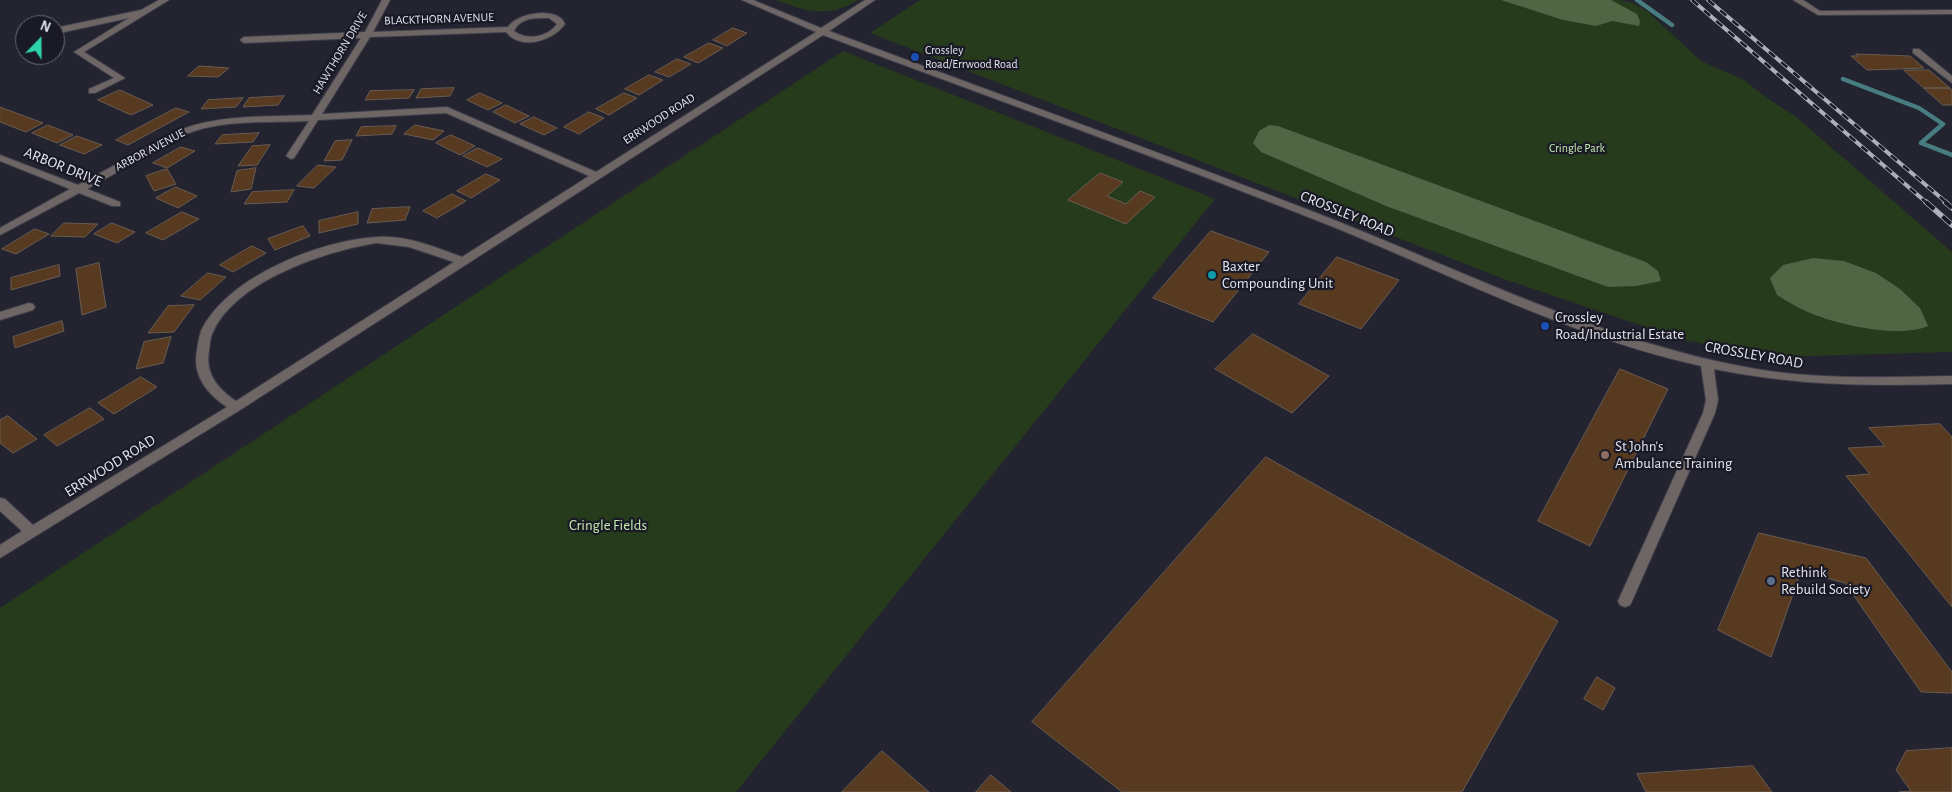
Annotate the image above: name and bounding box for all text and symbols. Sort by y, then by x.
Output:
street label: HAWTHORN DRIVE [310,9,370,97]
street label: BLACKTHORN AVENUE [384,10,494,28]
north arrow [15,15,65,65]
text: N [38,19,52,35]
place label: Crossley Road/Errwood Road [925,43,1018,71]
marker: Crossley Road/Errwood Road [909,51,921,63]
street label: ERRWOOD ROAD [620,90,698,148]
street label: ARBOR AVENUE [113,126,187,174]
park label: Cringle Park [1549,141,1605,155]
street label: ARBOR DRIVE [21,143,105,191]
street label: CROSSLEY ROAD [1298,187,1396,241]
place label: Baxter Compounding Unit [1222,257,1333,292]
marker: Baxter Compounding Unit [1206,269,1218,281]
place label: Crossley Road/Industrial Estate [1555,308,1684,343]
marker: Crossley Road/Industrial Estate [1539,320,1551,332]
street label: CROSSLEY ROAD [1704,338,1804,372]
street label: ERRWOOD ROAD [61,431,159,501]
place label: St John's Ambulance Training [1615,437,1732,472]
marker: St John's Ambulance Training [1599,449,1611,461]
park label: Cringle Fields [569,516,647,534]
place label: Rethink Rebuild Society [1781,563,1870,598]
marker: Rethink Rebuild Society [1765,575,1777,587]

